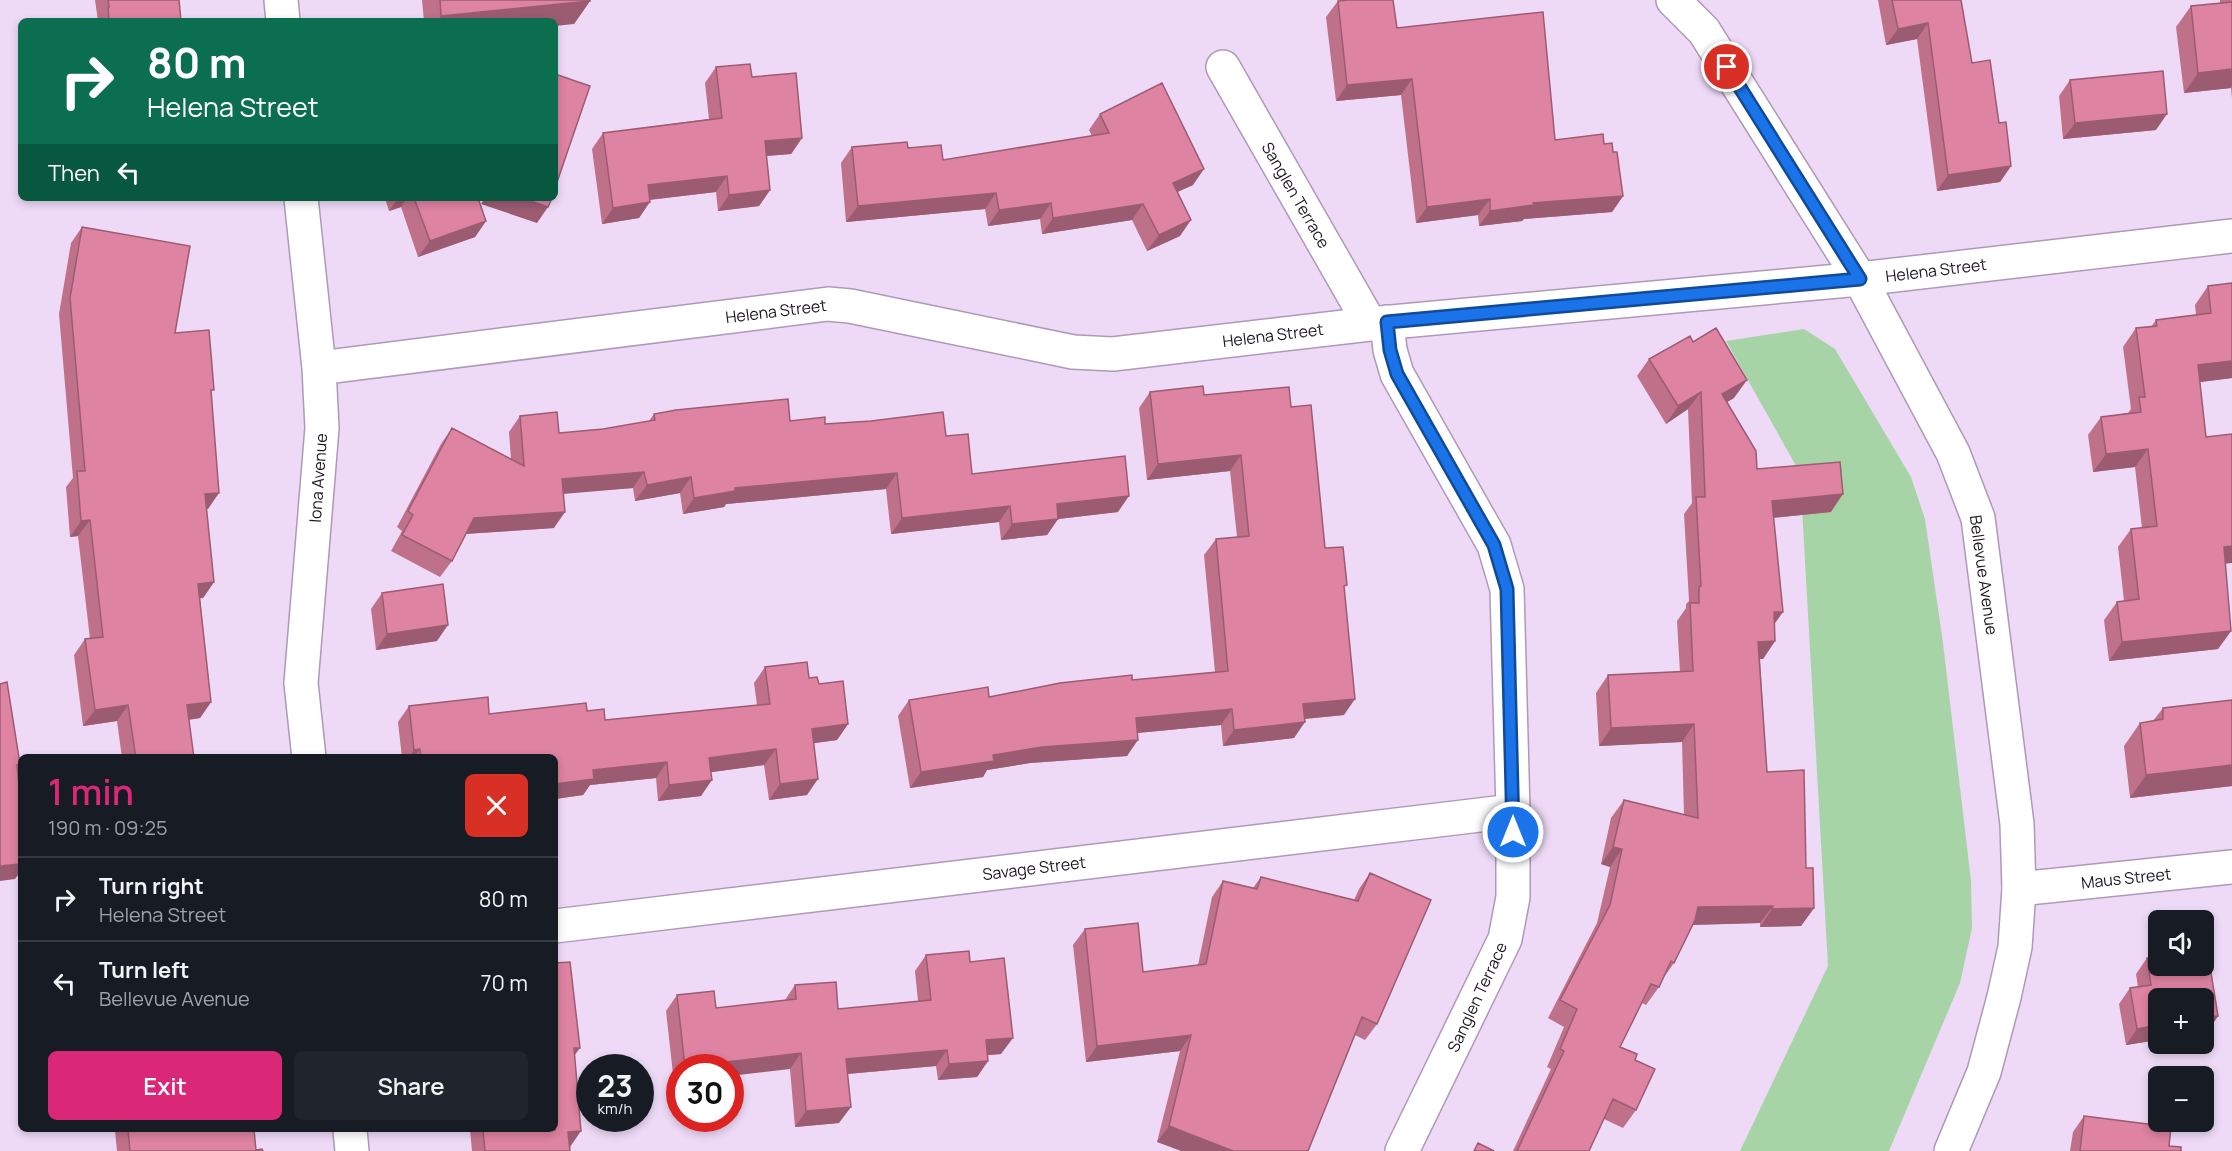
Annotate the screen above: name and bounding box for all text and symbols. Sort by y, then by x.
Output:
text: 80 m [147,33,247,91]
pin [1701,41,1752,92]
icon: right [48,42,126,120]
icon: arrive [1710,50,1743,83]
text: Helena Street [147,88,319,125]
street label: Sanglen Terrace [1257,138,1335,252]
icon: left [112,156,145,189]
text: Then [48,158,100,188]
street label: Helena Street [1884,253,1988,287]
street label: Helena Street [724,294,828,328]
street label: Helena Street [1221,318,1325,352]
street label: Iona Avenue [304,433,332,523]
street label: Bellevue Avenue [1965,514,2003,636]
text: 1 min [48,767,134,816]
button: close [465,774,528,837]
position arrow [1481,800,1545,864]
text: 190 m · 09:25 [48,814,167,841]
street label: Savage Street [981,851,1087,885]
street label: Maus Street [2080,862,2172,894]
text: Turn right [99,871,204,901]
icon: right [48,883,81,916]
text: 80 m [479,884,528,914]
text: Helena Street [99,901,226,928]
map controls [2148,910,2214,1132]
button: sound [2148,910,2214,976]
street label: Sanglen Terrace [1442,938,1512,1056]
text: Turn left [99,955,189,985]
icon: left [48,967,81,1000]
text: 70 m [480,968,528,998]
text: Bellevue Avenue [99,985,250,1012]
button: + [2148,988,2214,1054]
button: Exit [48,1051,282,1120]
button: Share [294,1051,528,1120]
speed limit sign: 30 [666,1054,744,1132]
text: 23 [597,1065,633,1106]
button: − [2148,1066,2214,1132]
text: km/h [598,1098,632,1119]

